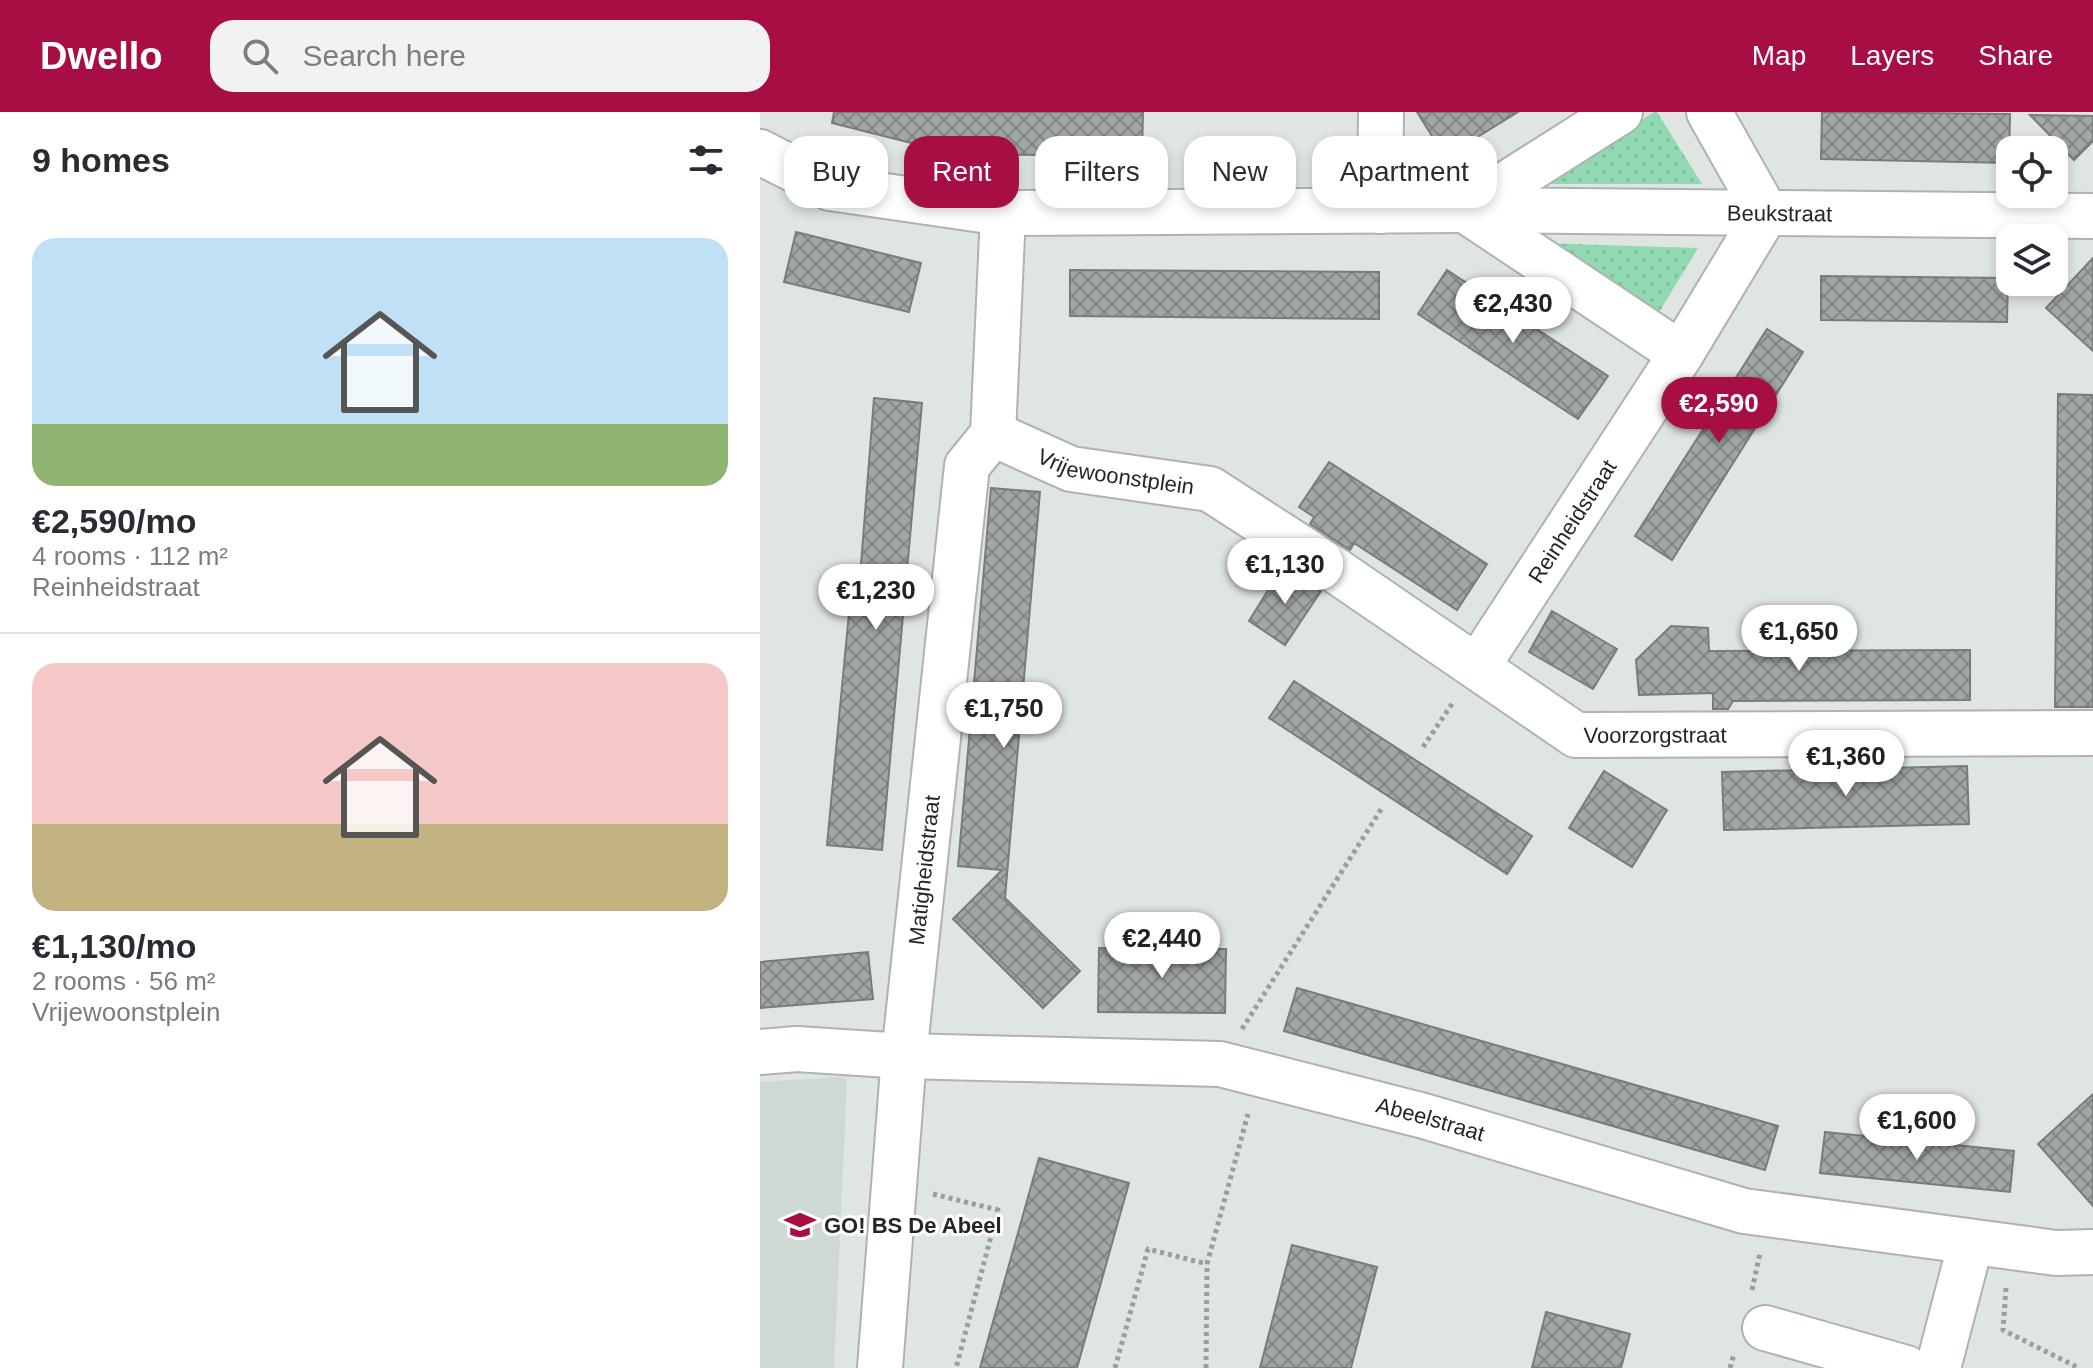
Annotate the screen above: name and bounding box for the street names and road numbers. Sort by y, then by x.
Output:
street label: Beukstraat [1727,201,1832,227]
street label: Vrijewoonstplein [1034,444,1196,500]
street label: Reinheidstraat [1523,455,1622,588]
street label: Voorzorgstraat [1583,722,1727,748]
street label: Matigheidstraat [904,794,945,946]
street label: Abeelstraat [1374,1092,1488,1146]

